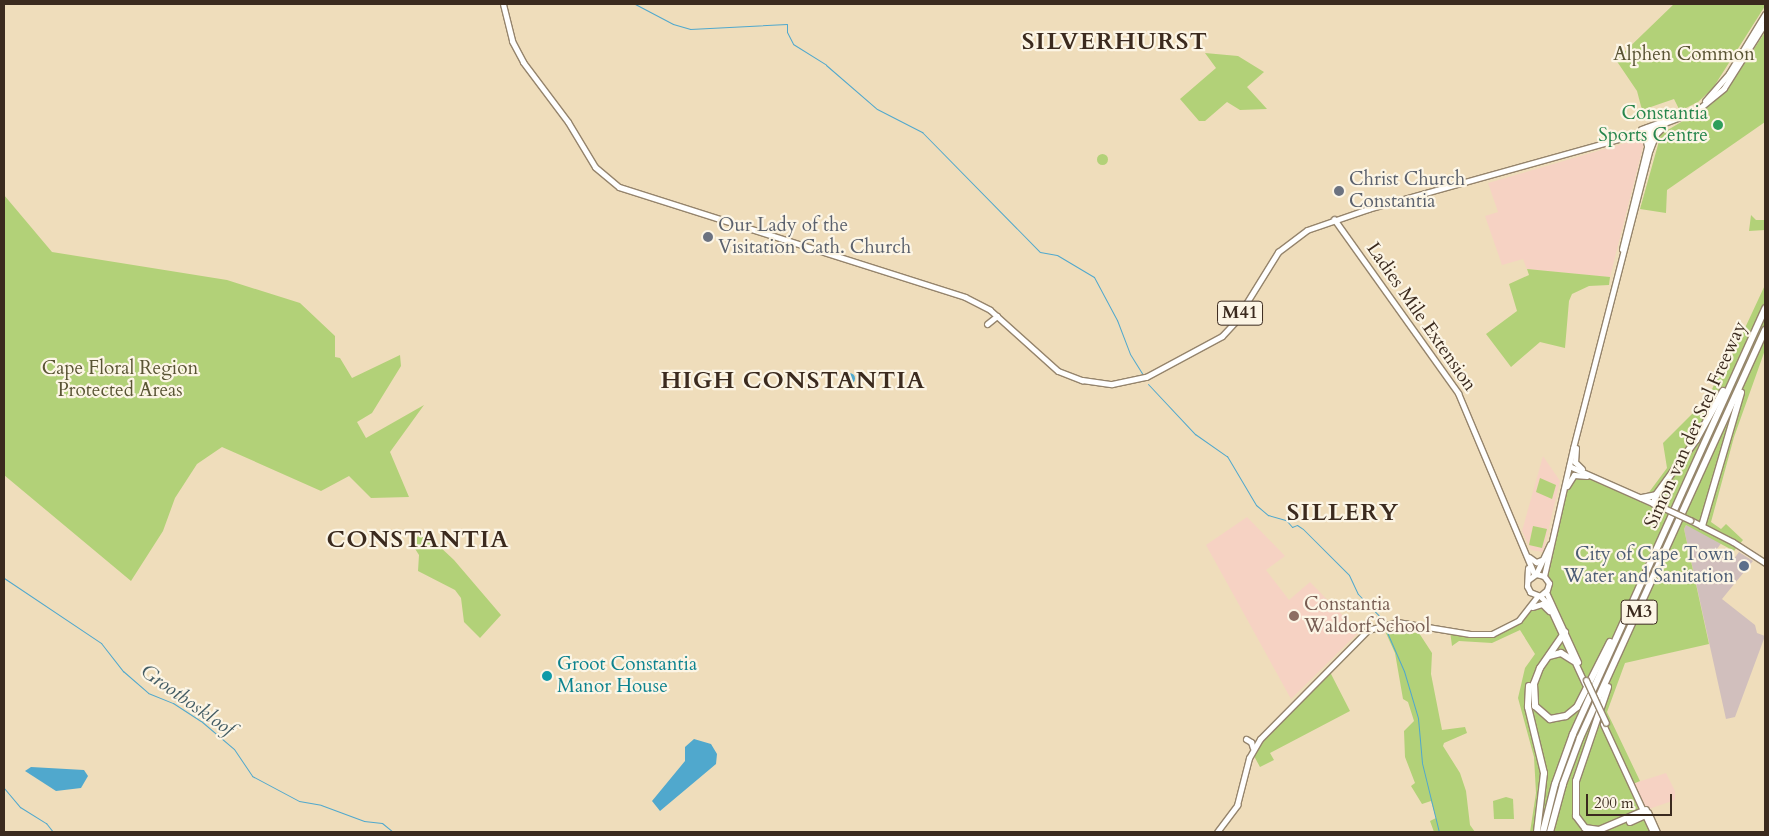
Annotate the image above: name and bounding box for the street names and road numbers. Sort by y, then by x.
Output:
street label: Ladies Mile Extension [1361,238,1481,396]
road number: M41 [1216,298,1264,328]
street label: Simon van der Stel Freeway [1640,318,1752,532]
road number: M3 [1620,596,1658,628]

